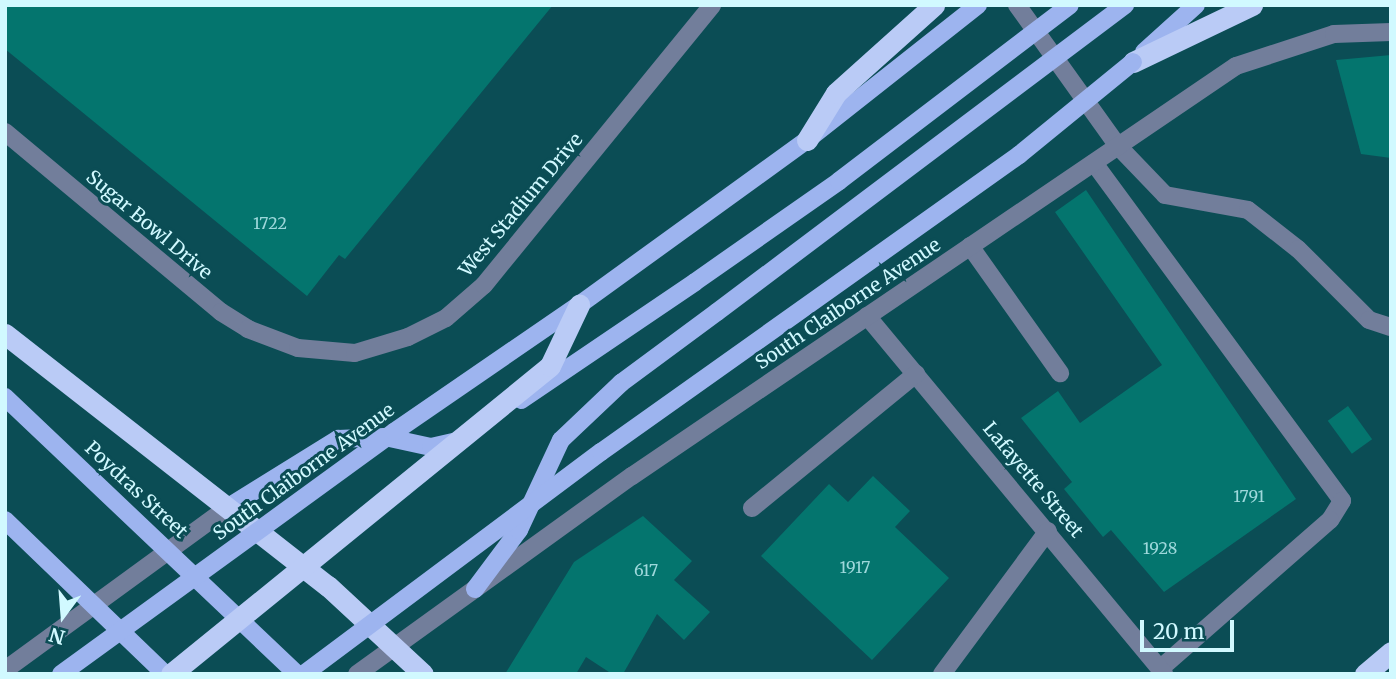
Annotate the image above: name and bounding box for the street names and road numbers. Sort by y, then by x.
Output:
street label: West Stadium Drive [454,129,588,281]
street label: Sugar Bowl Drive [81,166,217,284]
street label: South Claiborne Avenue [751,234,945,374]
street label: South Claiborne Avenue [209,399,399,545]
street label: Lafayette Street [978,418,1088,542]
street label: Poydras Street [80,437,192,543]

